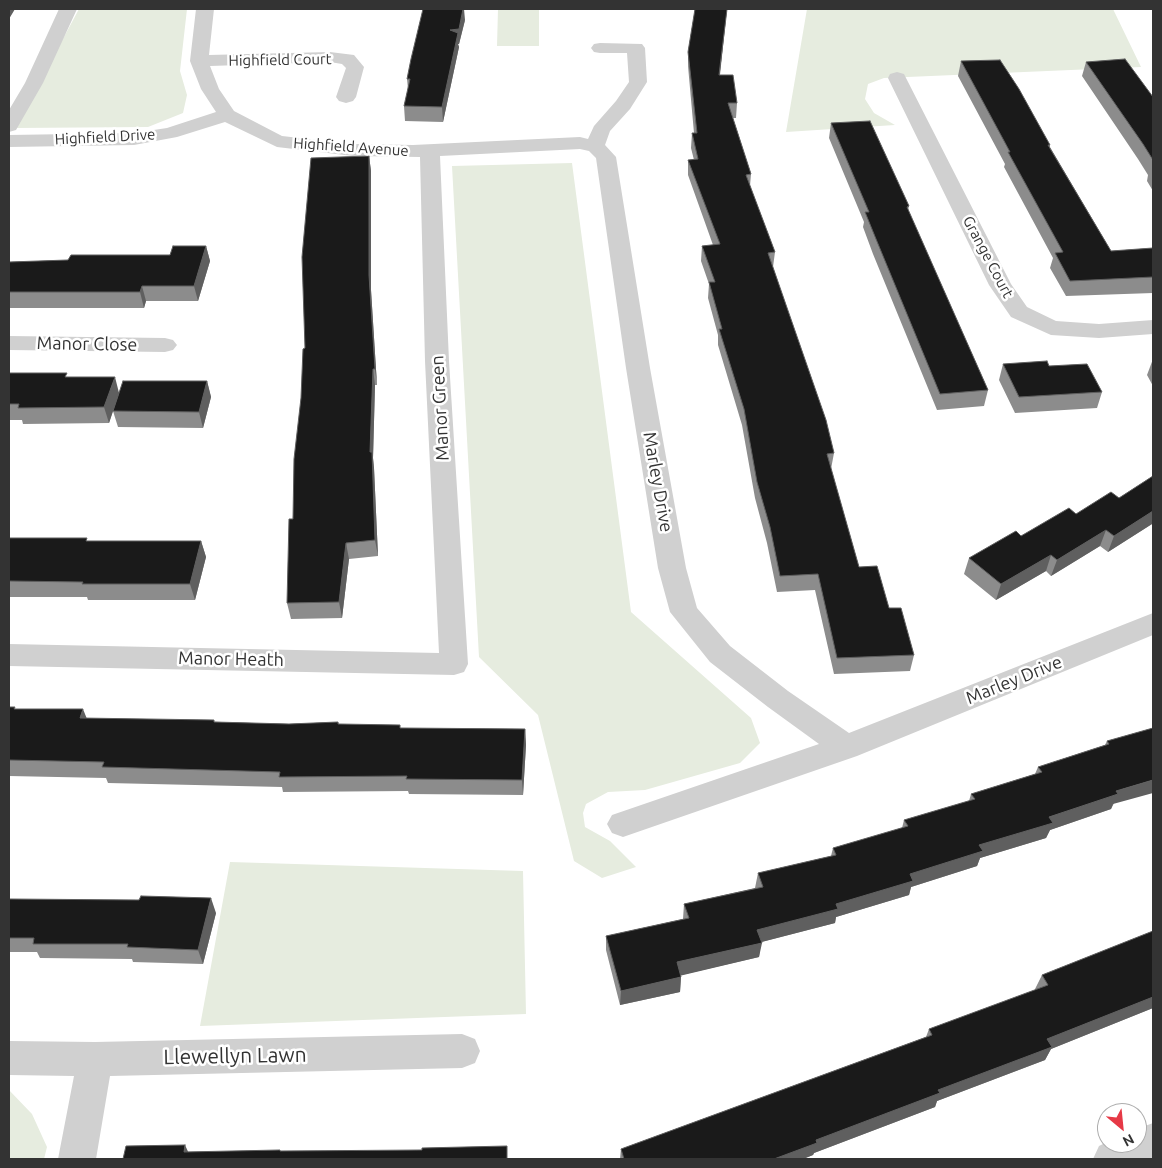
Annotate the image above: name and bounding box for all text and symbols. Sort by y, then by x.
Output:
street label: Highfield Court [228,50,332,70]
street label: Highfield Drive [54,125,156,149]
street label: Highfield Avenue [293,134,409,160]
street label: Grange Court [959,213,1017,301]
street label: Manor Close [36,332,138,356]
street label: Manor Green [426,355,454,461]
street label: Marley Drive [639,430,677,534]
street label: Manor Heath [178,647,284,671]
street label: Marley Drive [963,651,1065,709]
street label: Llewellyn Lawn [163,1042,307,1070]
north arrow [1097,1103,1147,1153]
text: N [1120,1131,1137,1150]

